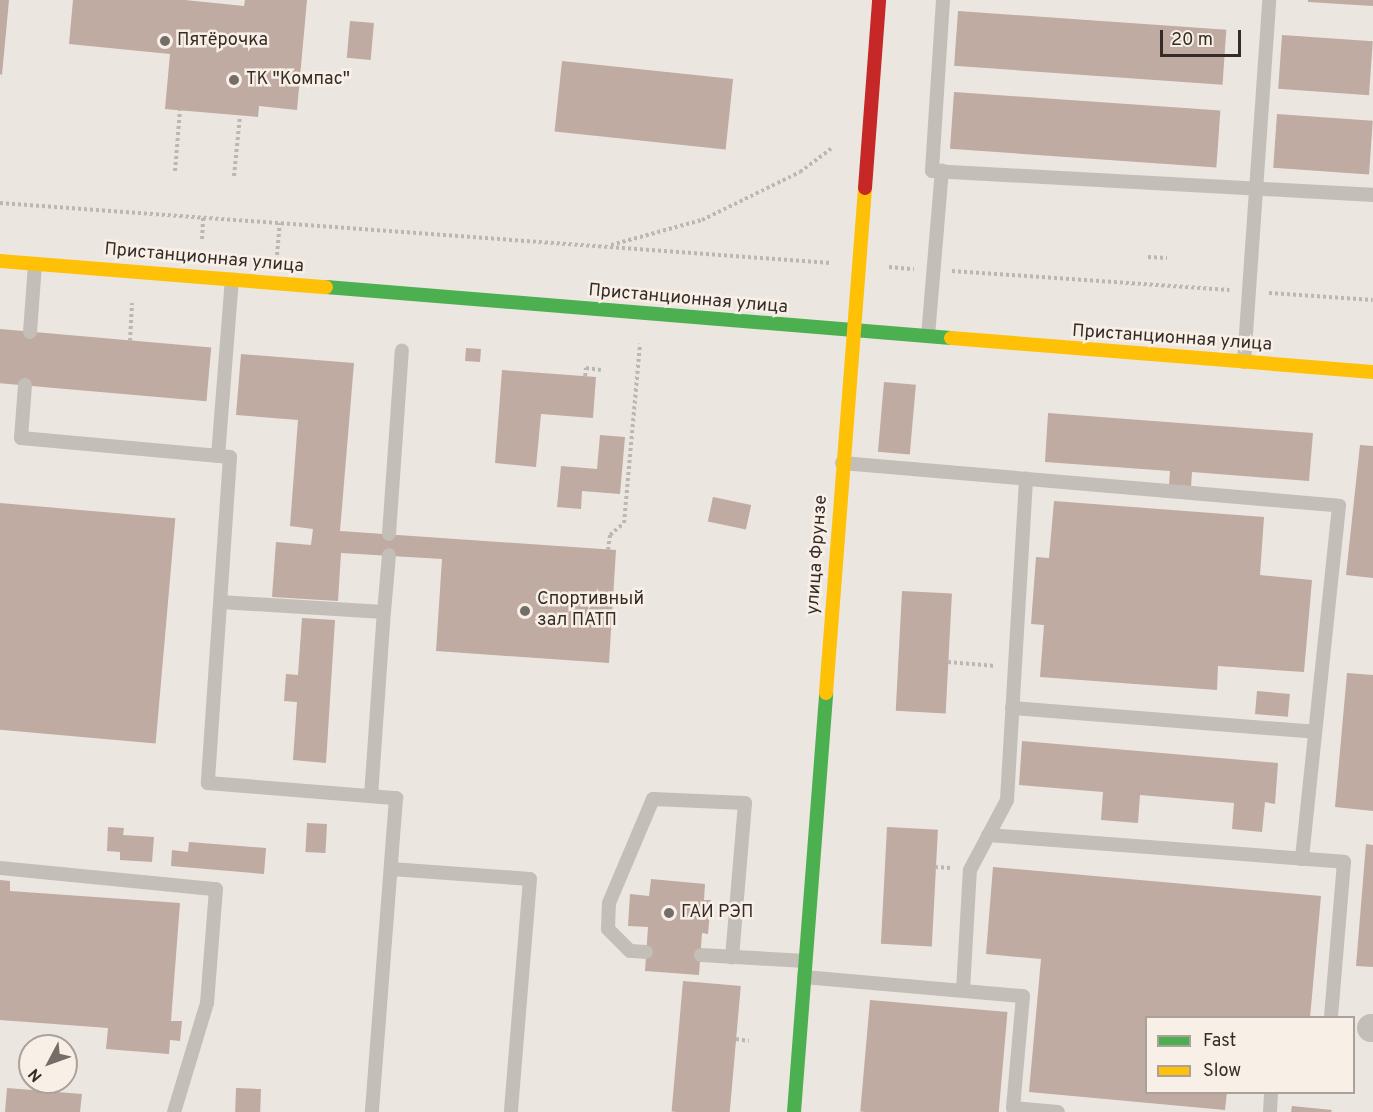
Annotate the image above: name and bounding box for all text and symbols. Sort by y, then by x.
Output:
scale bar [1163,18,1244,56]
text: 20 m [1171,29,1213,52]
place label: Пятёрочка [177,30,268,52]
marker: Пятёрочка [158,34,172,48]
place label: ТК "Компас" [246,69,350,91]
marker: ТК "Компас" [227,73,241,87]
street label: Пристанционная улица [103,240,305,278]
street label: Пристанционная улица [587,281,789,319]
street label: Пристанционная улица [1071,321,1273,357]
street label: улица Фрунзе [803,494,833,616]
place label: Спортивный зал ПАТП [537,590,644,632]
marker: Спортивный зал ПАТП [518,604,532,618]
place label: ГАИ РЭП [681,902,753,924]
marker: ГАИ РЭП [662,906,676,920]
legend [1145,1016,1355,1094]
text: Fast [1203,1030,1236,1053]
north arrow [18,1034,78,1094]
text: Slow [1203,1060,1241,1083]
text: N [25,1064,47,1085]

